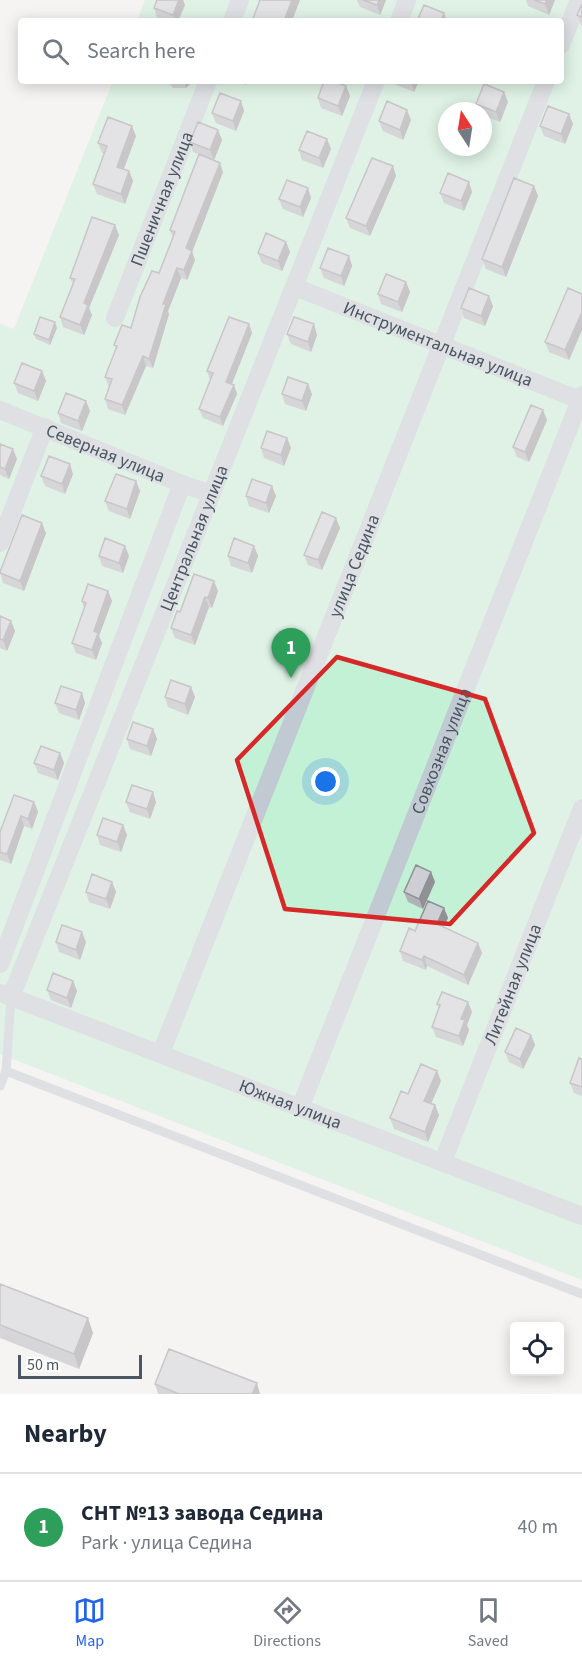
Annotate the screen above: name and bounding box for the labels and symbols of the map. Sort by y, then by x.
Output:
north arrow [438,102,492,156]
street label: Пшеничная улица [124,128,200,270]
street label: Инструментальная улица [340,295,536,393]
street label: Северная улица [42,418,169,489]
street label: Центральная улица [154,461,235,615]
street label: улица Седина [323,511,386,621]
pin: 1 [272,628,310,678]
street label: Совхозная улица [405,684,478,818]
your location [311,767,340,796]
street label: Литейная улица [478,920,548,1049]
street label: Южная улица [235,1074,345,1136]
scale bar [18,1352,142,1380]

